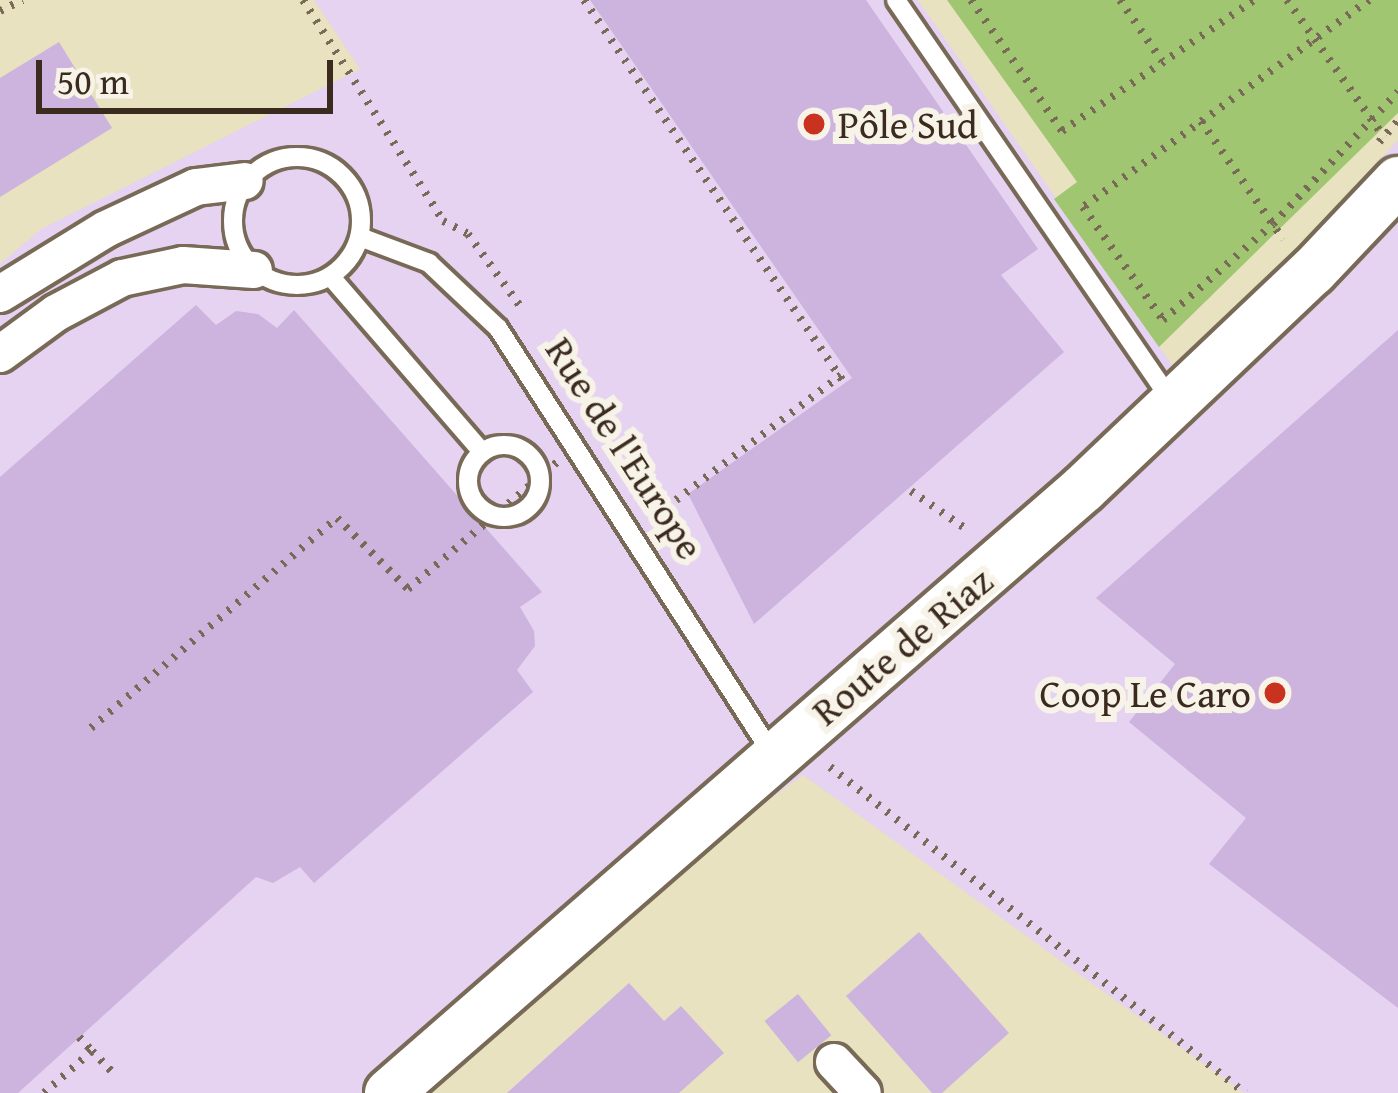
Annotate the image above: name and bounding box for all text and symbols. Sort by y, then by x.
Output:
scale bar [42,36,339,110]
text: 50 m [57,54,129,107]
place label: Pôle Sud [838,101,978,147]
marker: Pôle Sud [801,111,827,137]
street label: Rue de l'Europe [536,328,714,568]
street label: Route de Riaz [802,557,1002,735]
place label: Coop Le Caro [1039,670,1251,716]
marker: Coop Le Caro [1262,680,1288,706]

